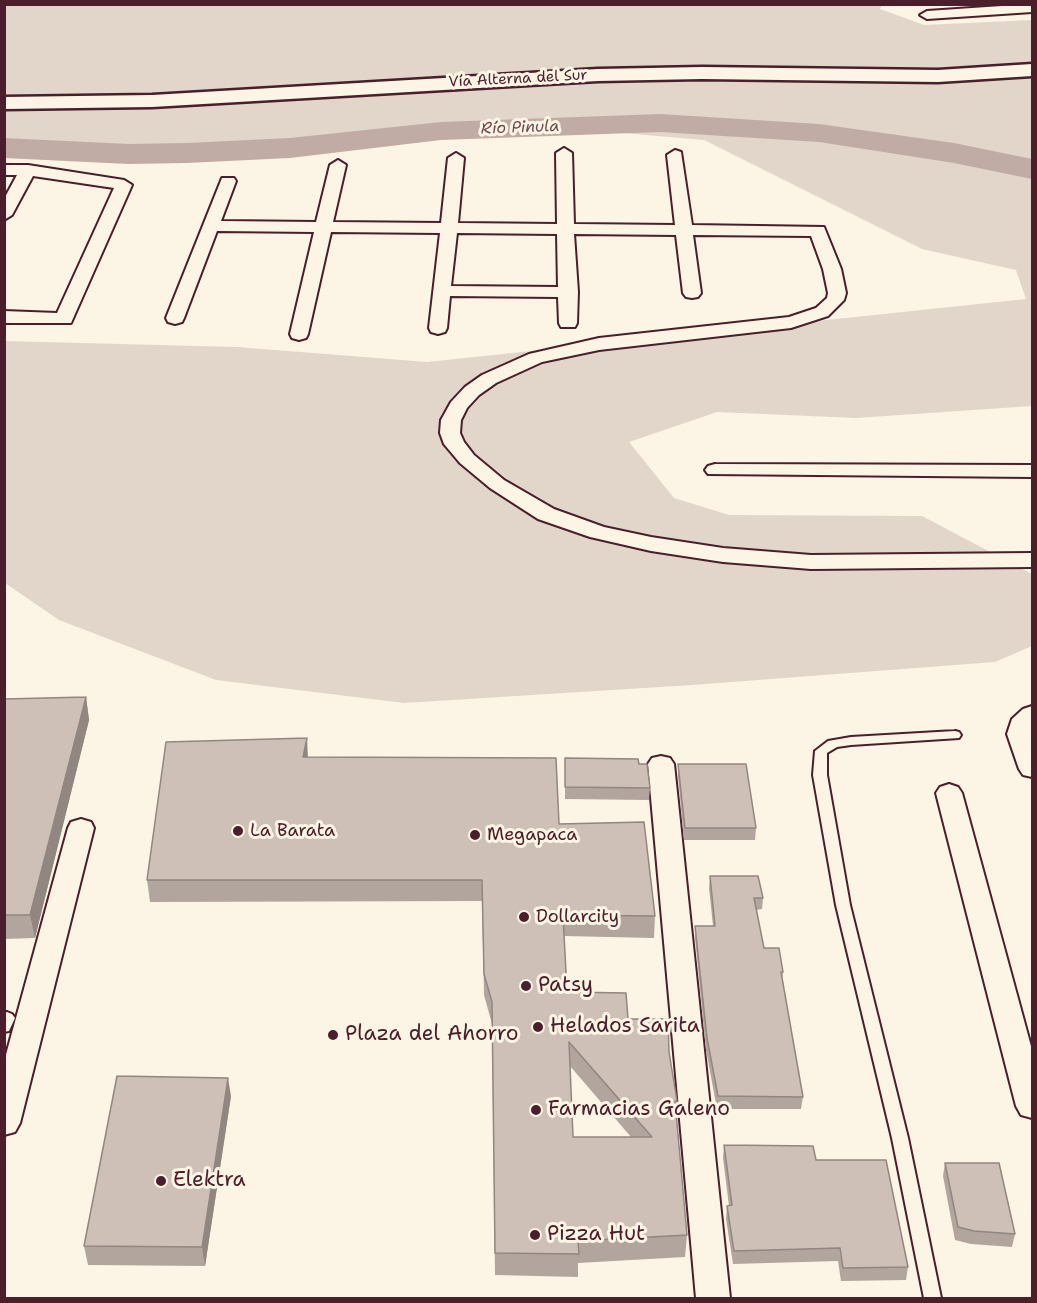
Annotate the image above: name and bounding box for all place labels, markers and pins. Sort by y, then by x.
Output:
place label: La Barata [250,820,335,842]
marker: La Barata [231,824,245,838]
place label: Megapaca [487,824,577,846]
marker: Megapaca [468,828,482,842]
place label: Dollarcity [536,906,619,928]
marker: Dollarcity [517,910,531,924]
place label: Patsy [538,973,593,999]
marker: Patsy [519,979,533,993]
place label: Helados Sarita [550,1014,700,1040]
marker: Helados Sarita [531,1020,545,1034]
place label: Plaza del Ahorro [345,1022,518,1048]
marker: Plaza del Ahorro [326,1028,340,1042]
place label: Farmacias Galeno [548,1097,730,1123]
marker: Farmacias Galeno [529,1103,543,1117]
place label: Elektra [173,1168,246,1194]
marker: Elektra [154,1174,168,1188]
place label: Pizza Hut [547,1222,645,1248]
marker: Pizza Hut [528,1228,542,1242]

